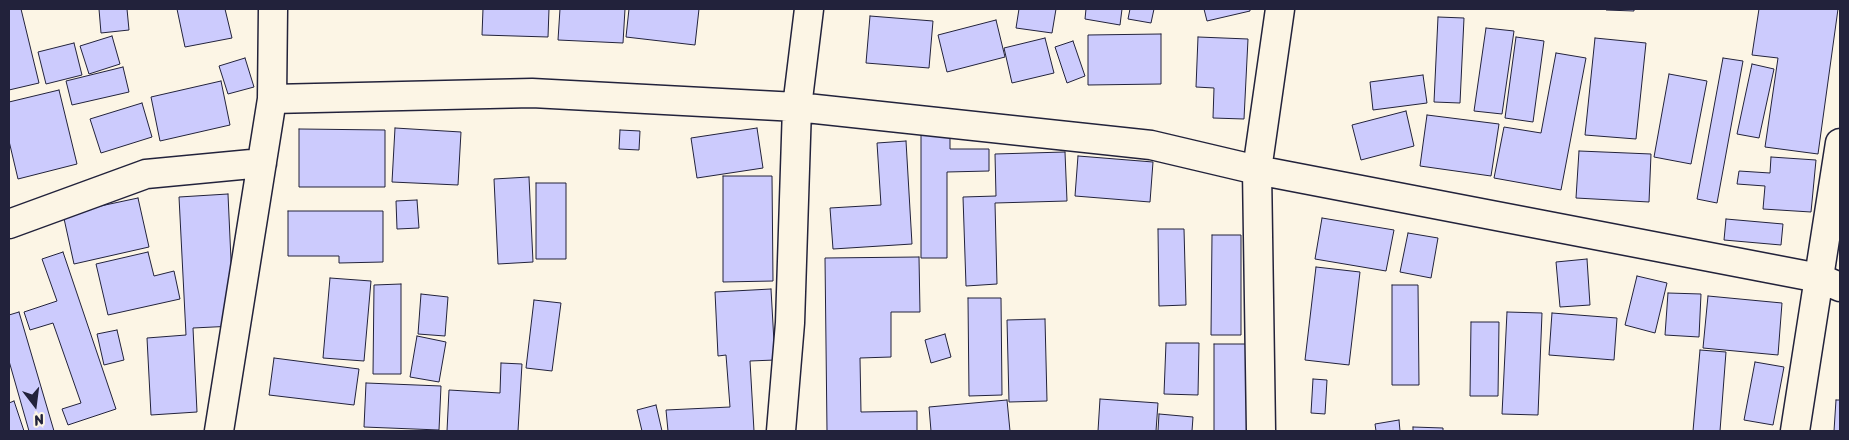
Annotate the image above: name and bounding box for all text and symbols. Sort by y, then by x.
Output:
north arrow [10,380,60,430]
text: N [31,407,47,433]

